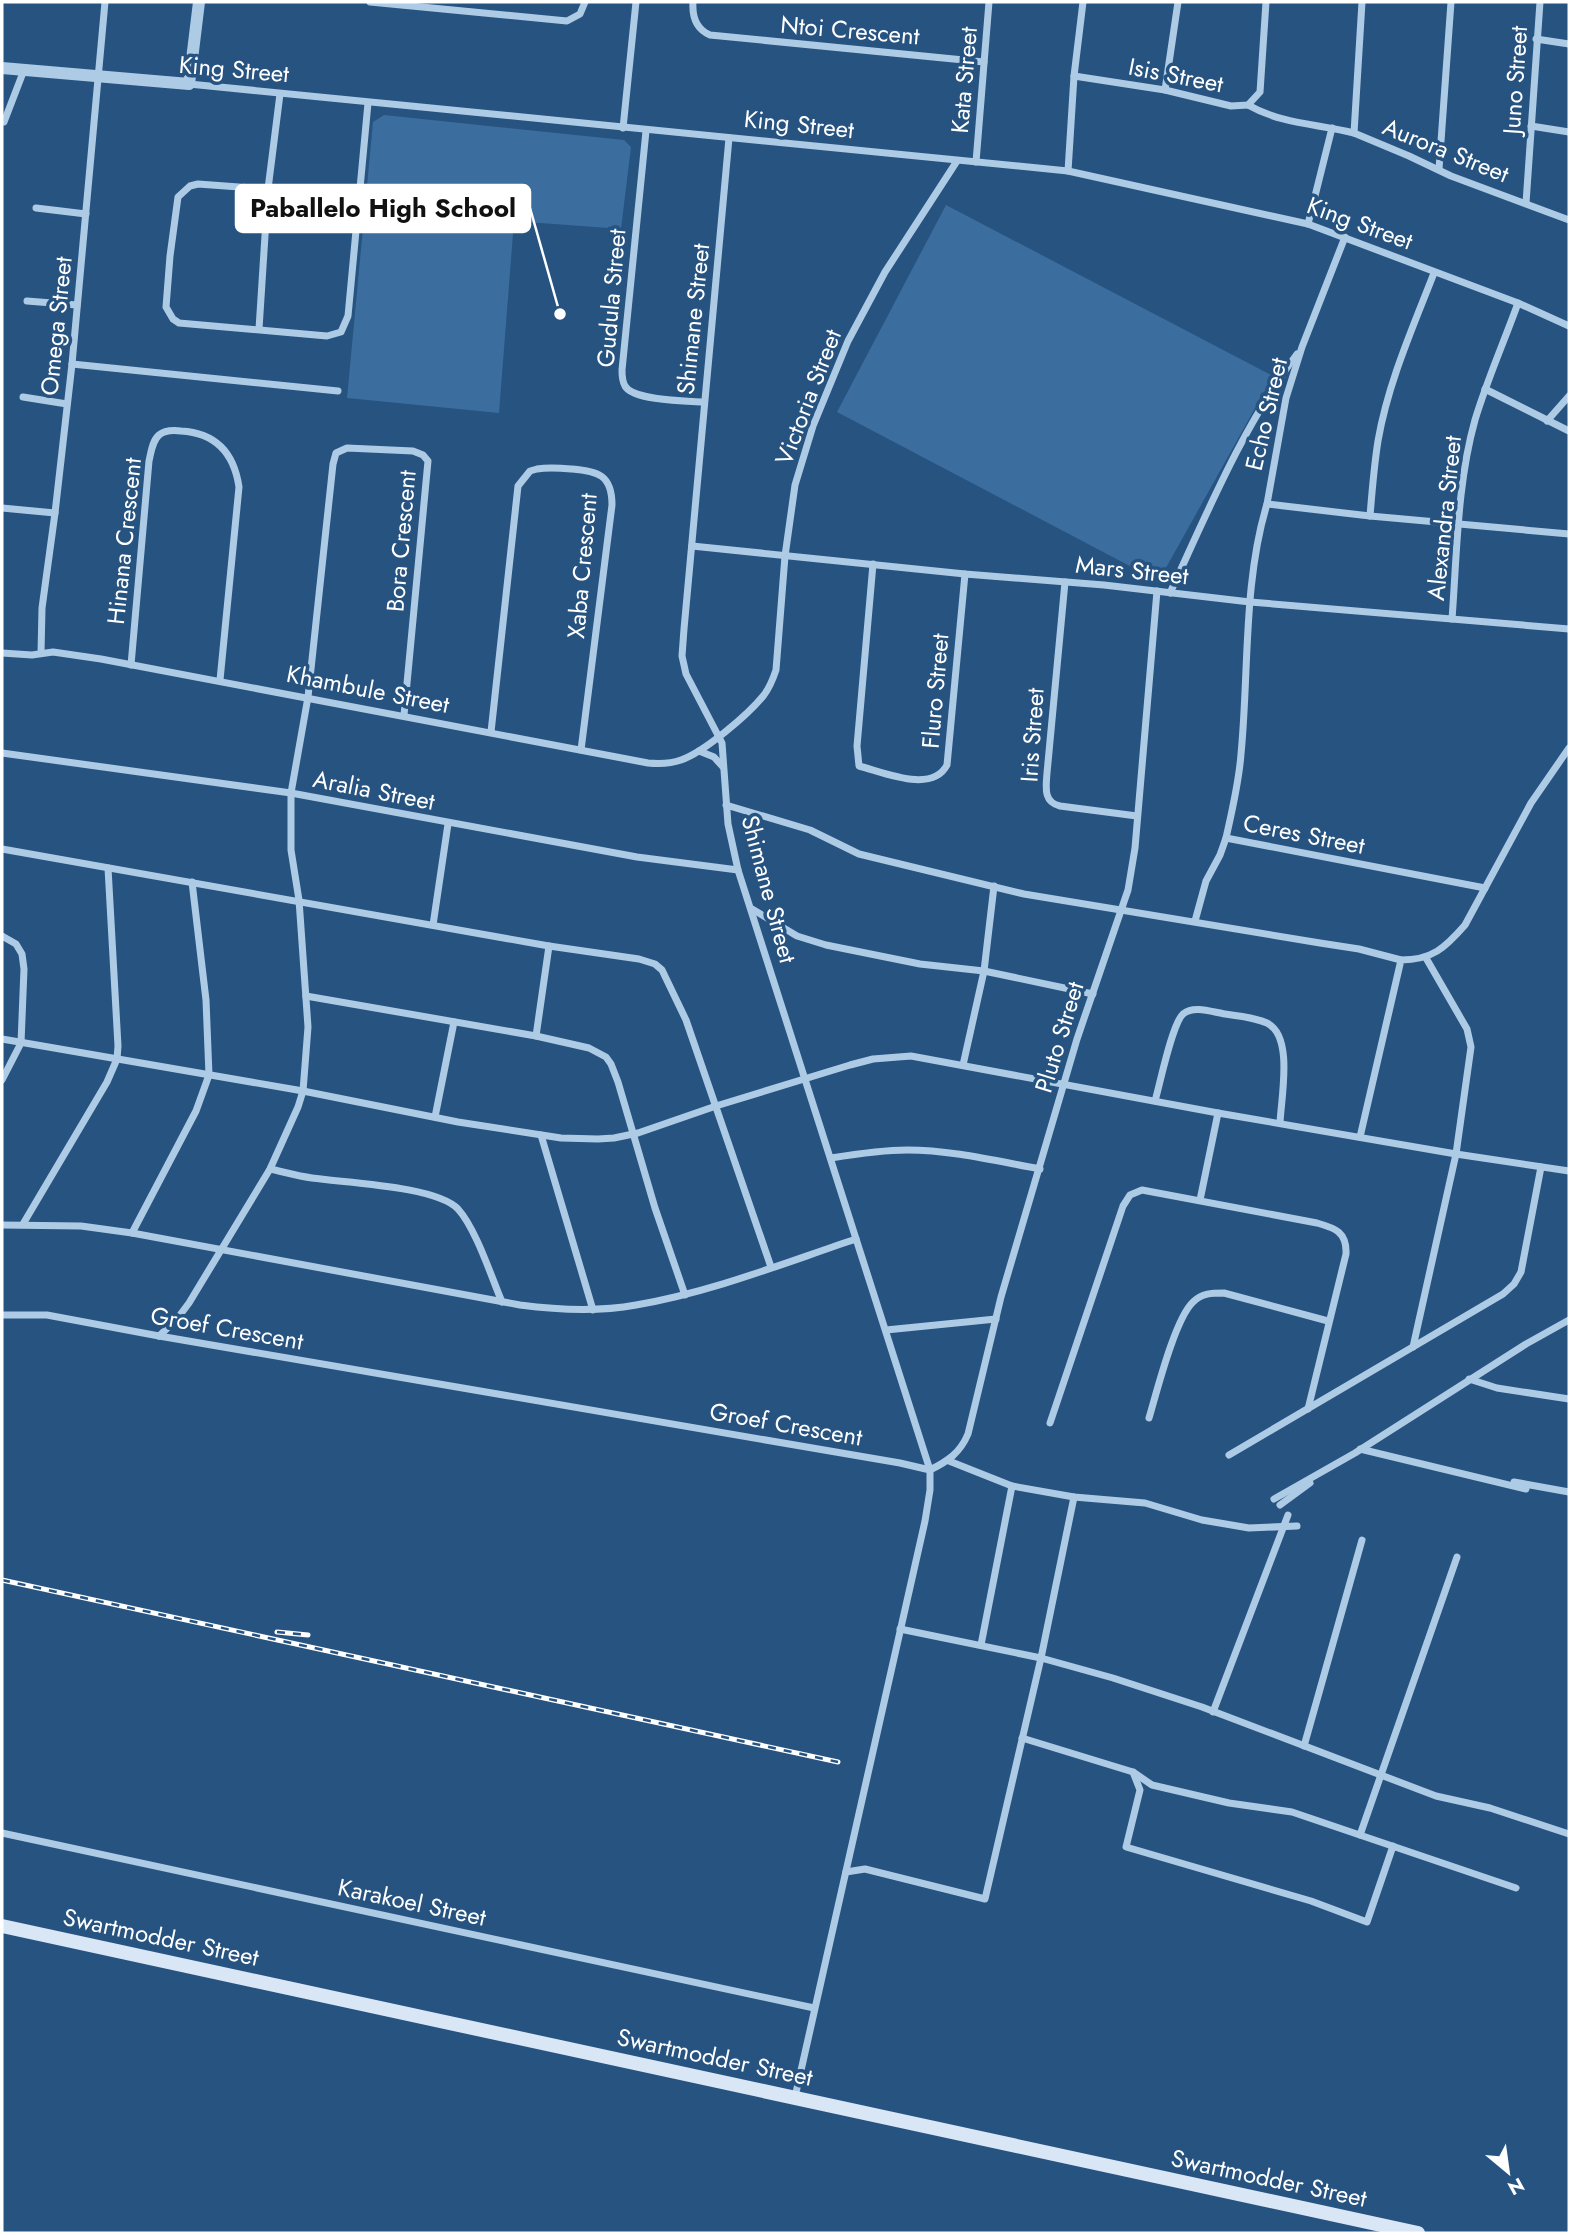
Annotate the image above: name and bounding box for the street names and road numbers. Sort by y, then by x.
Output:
street label: Ntoi Crescent [779,6,921,54]
street label: Juno Street [1494,24,1536,138]
street label: Kata Street [942,25,986,135]
street label: King Street [177,47,291,91]
street label: Isis Street [1126,49,1227,101]
street label: King Street [742,101,856,147]
street label: Aurora Street [1378,109,1515,191]
street label: King Street [1302,188,1418,258]
street label: Gudula Street [588,227,635,369]
street label: Shimane Street [668,242,718,396]
street label: Omega Street [31,254,81,397]
street label: Victoria Street [766,324,850,470]
street label: Echo Street [1236,354,1296,474]
street label: Alexandra Street [1418,434,1470,602]
street label: Hinana Crescent [98,456,150,626]
street label: Bora Crescent [377,469,425,613]
street label: Xaba Crescent [558,492,606,640]
street label: Mars Street [1074,547,1190,593]
street label: Fluro Street [913,632,957,750]
street label: Khambule Street [284,656,453,722]
street label: Iris Street [1011,686,1053,783]
street label: Aralia Street [310,761,438,819]
street label: Ceres Street [1240,805,1368,863]
street label: Shimane Street [732,811,806,967]
street label: Pluto Street [1026,977,1093,1097]
street label: Groef Crescent [148,1297,306,1359]
street label: Groef Crescent [707,1393,865,1455]
street label: Karakoel Street [335,1869,489,1935]
street label: Swartmodder Street [60,1899,262,1975]
street label: Swartmodder Street [614,2019,816,2095]
street label: Swartmodder Street [1168,2140,1370,2216]

